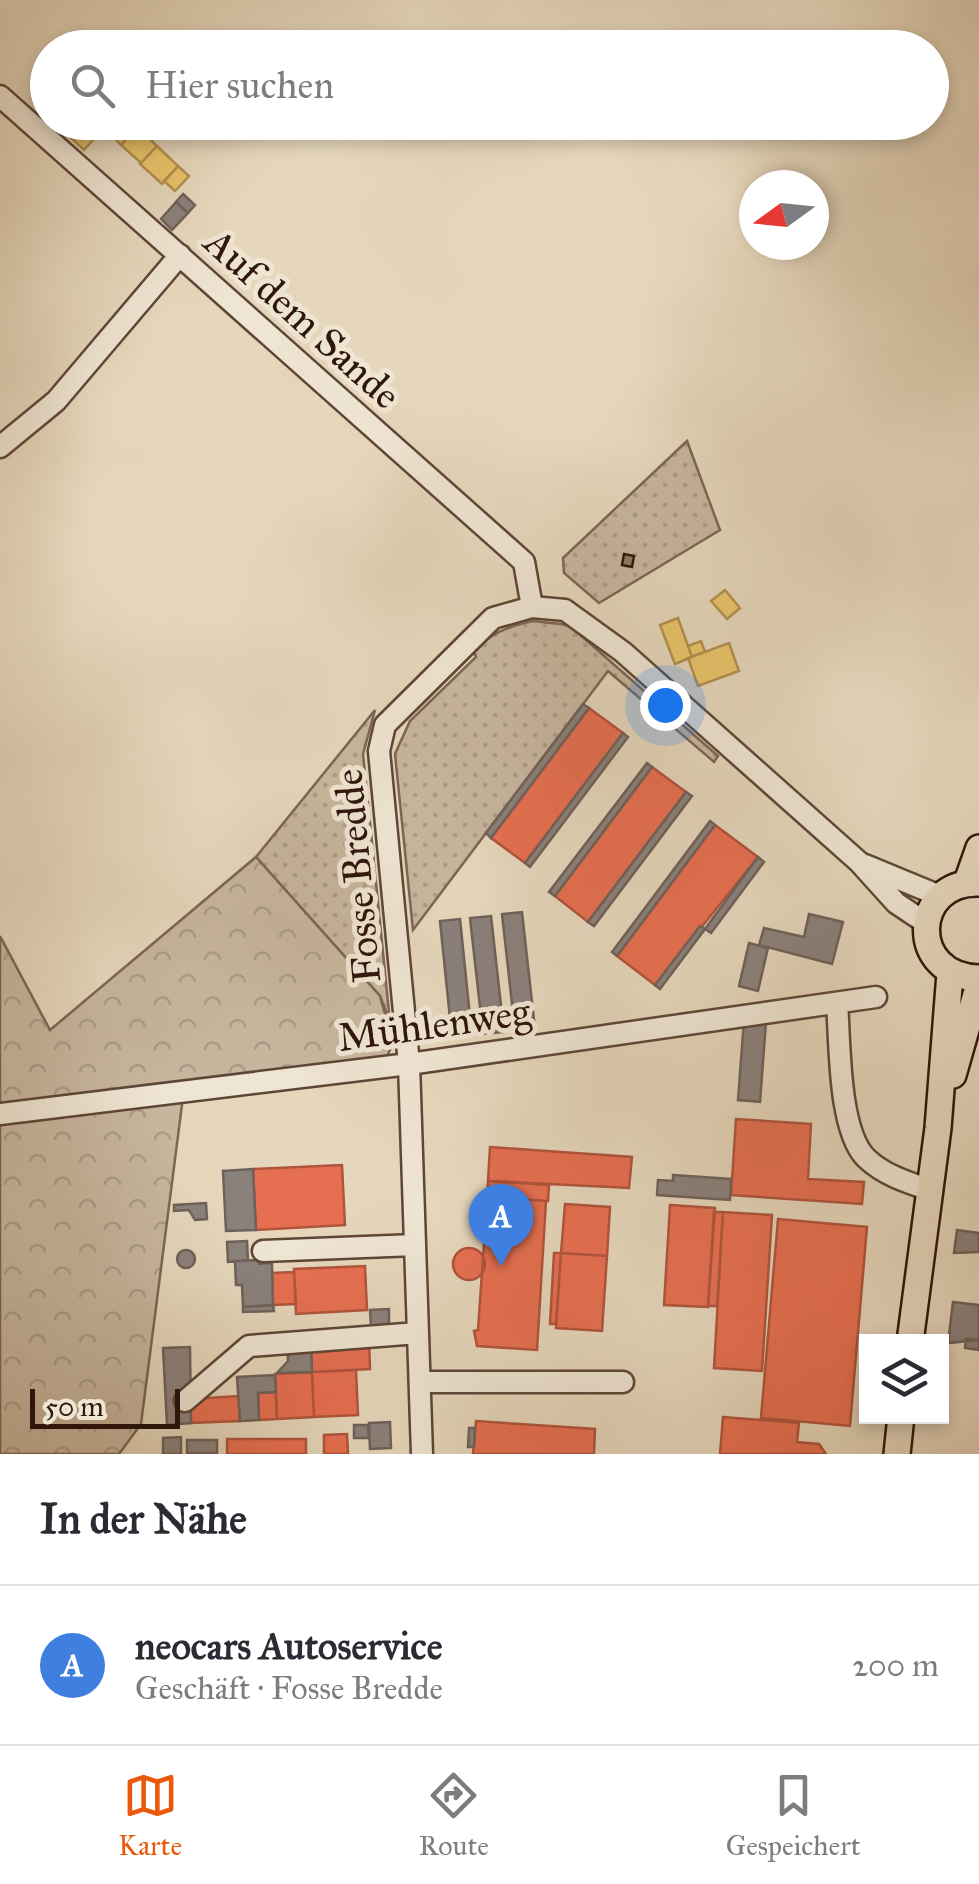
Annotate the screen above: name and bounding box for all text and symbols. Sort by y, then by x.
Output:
search box [30,30,949,140]
icon: search [65,58,120,113]
text: Hier suchen [145,62,334,108]
north arrow [739,170,829,260]
street label: Auf dem Sande [193,216,411,419]
your location [640,680,691,731]
street label: Fosse Bredde [324,767,391,985]
street label: Mühlenweg [335,987,534,1062]
pin: A [468,1184,534,1266]
map controls [859,1334,949,1424]
button: layers [859,1334,949,1424]
scale bar [30,1384,180,1428]
text: 50 m [45,1389,104,1424]
text: In der Nähe [40,1493,247,1545]
text: neocars Autoservice [135,1623,442,1669]
text: A [62,1646,83,1685]
text: 200 m [852,1646,939,1685]
text: Geschäft · Fosse Bredde [135,1669,443,1708]
tab: Karte [118,1768,182,1863]
tab: Route [419,1768,489,1863]
tab: Gespeichert [726,1768,861,1863]

